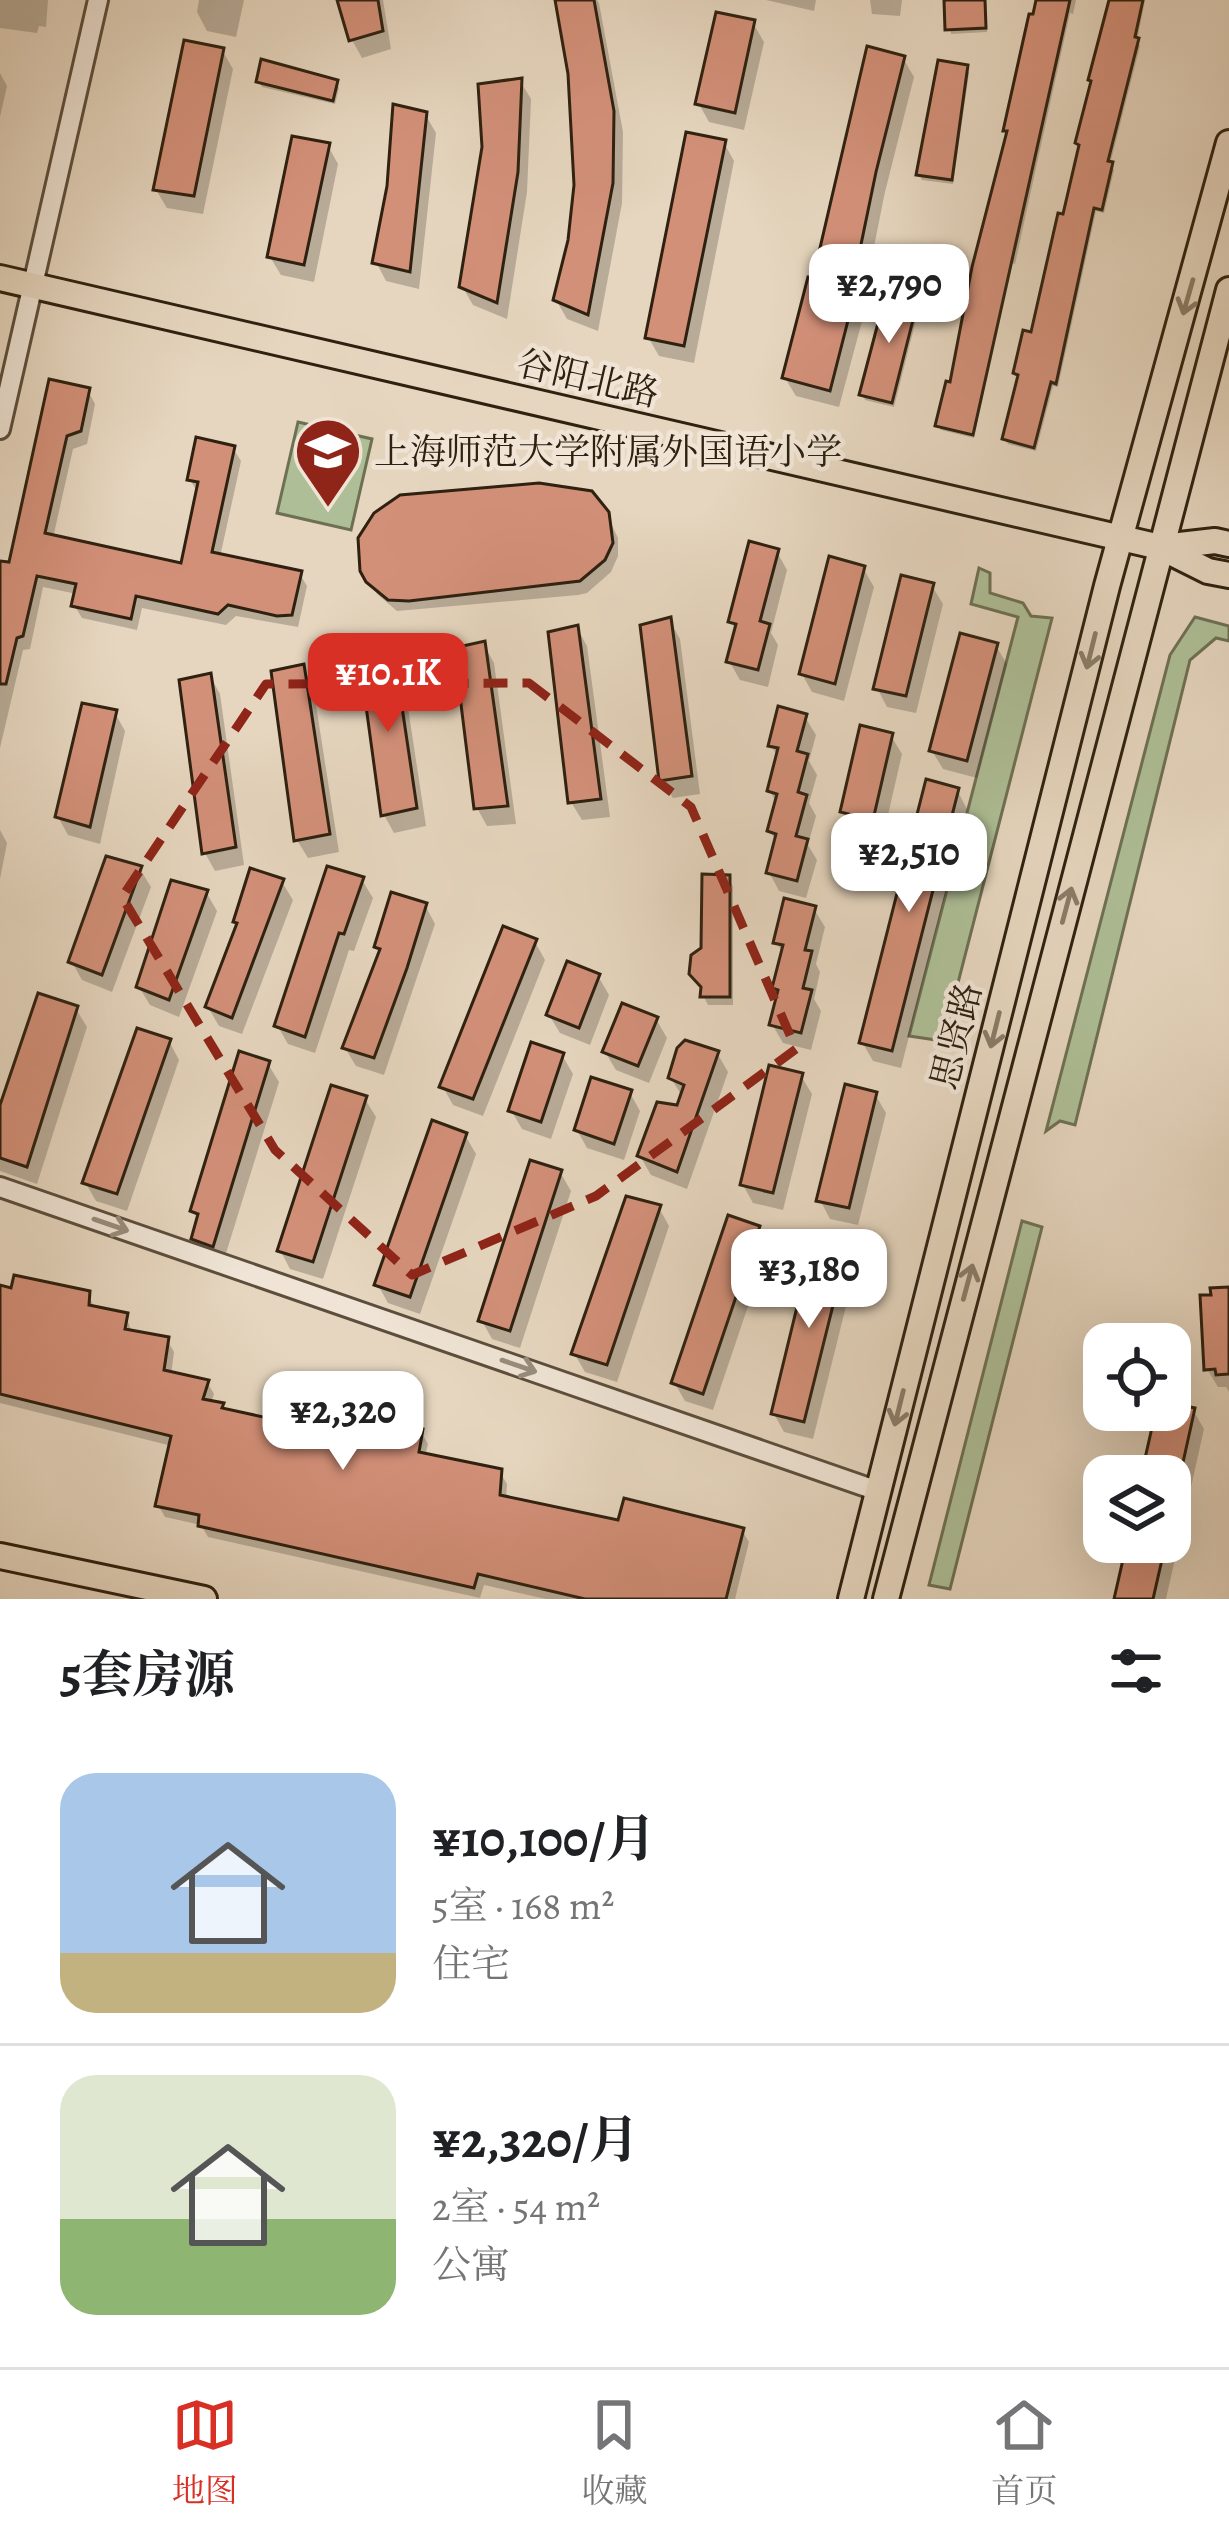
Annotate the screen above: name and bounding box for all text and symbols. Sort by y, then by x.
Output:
pin: ¥2,790 [791,244,987,346]
text: ¥2,790 [836,256,942,309]
one-way arrow [1175,277,1197,315]
street label: 谷阳北路 [512,338,664,418]
school or university icon: 上海师范大学附属外国语小学 [293,416,363,510]
place label: 上海师范大学附属外国语小学 [374,427,842,476]
one-way arrow [1079,632,1101,670]
pin: ¥10.1K [290,633,486,735]
text: ¥10.1K [335,645,441,698]
pin: ¥2,510 [811,813,1007,915]
text: ¥2,510 [858,825,960,878]
one-way arrow [1058,887,1080,925]
street label: 思贤路 [919,978,993,1094]
one-way arrow [983,1010,1005,1048]
one-way arrow [91,1216,128,1237]
pin: ¥3,180 [711,1229,907,1331]
text: ¥3,180 [758,1241,860,1294]
one-way arrow [958,1264,980,1302]
map controls [1083,1323,1191,1563]
button: locate [1083,1323,1191,1431]
one-way arrow [499,1357,537,1379]
pin: ¥2,320 [245,1371,441,1473]
text: ¥2,320 [290,1383,396,1436]
one-way arrow [887,1388,909,1426]
button: layers [1083,1455,1191,1563]
icon: filters [1103,1638,1169,1704]
text: 5套房源 [60,1640,235,1710]
text: ¥10,100/月 [432,1804,656,1874]
icon: home [156,1821,300,1965]
text: 5室 · 168 m² [432,1879,614,1932]
text: 住宅 [432,1937,510,1990]
text: ¥2,320/月 [432,2105,640,2175]
icon: home [156,2123,300,2267]
text: 2室 · 54 m² [432,2180,600,2233]
text: 公寓 [432,2238,510,2291]
tab: 地图 [172,2392,238,2513]
tab: 收藏 [581,2392,647,2513]
tab: 首页 [991,2392,1057,2513]

